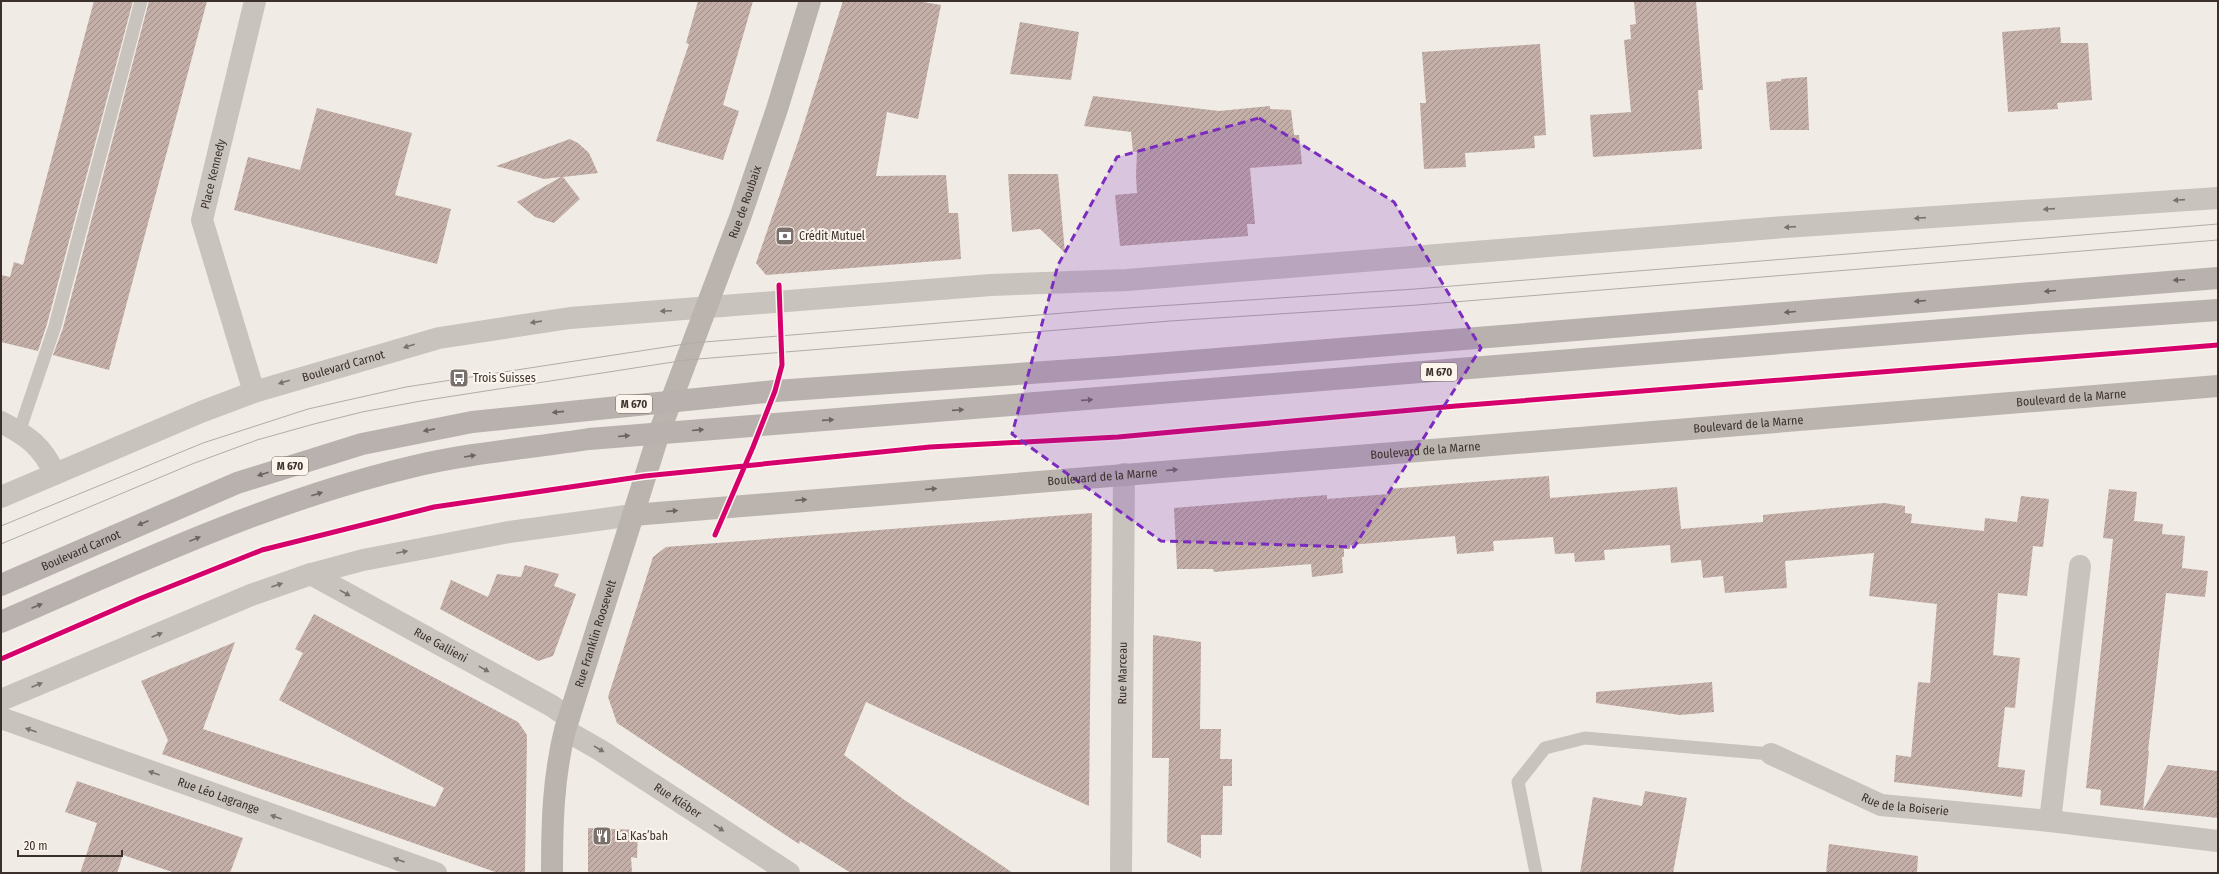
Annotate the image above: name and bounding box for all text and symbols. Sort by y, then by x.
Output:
street label: Place Kennedy [198,137,228,210]
street label: Rue de Roubaix [726,163,764,240]
one-way arrow [2173,197,2185,204]
one-way arrow [2043,206,2055,213]
one-way arrow [1914,215,1926,222]
one-way arrow [1784,223,1796,230]
bank icon: Crédit Mutuel [774,225,796,247]
place label: Crédit Mutuel [799,229,865,243]
one-way arrow [2173,276,2185,283]
one-way arrow [2043,287,2056,294]
one-way arrow [1914,298,1926,305]
one-way arrow [660,307,672,314]
one-way arrow [1784,308,1796,315]
one-way arrow [530,319,542,325]
one-way arrow [402,343,414,349]
street label: Boulevard Carnot [301,347,386,385]
road number: M 670 [1421,363,1457,381]
bus stop icon: Trois Suisses [448,367,470,389]
place label: Trois Suisses [473,371,536,385]
one-way arrow [277,379,289,385]
street label: Boulevard de la Marne [2016,386,2127,409]
road number: M 670 [616,395,652,413]
one-way arrow [1081,397,1093,404]
one-way arrow [952,407,964,414]
one-way arrow [552,408,564,415]
street label: Boulevard de la Marne [1693,413,1804,436]
one-way arrow [822,416,834,423]
one-way arrow [423,427,436,433]
one-way arrow [692,427,704,433]
one-way arrow [618,433,630,439]
street label: Boulevard de la Marne [1370,439,1481,462]
one-way arrow [464,453,476,459]
road number: M 670 [272,457,308,475]
street label: Boulevard de la Marne [1047,465,1158,488]
one-way arrow [1166,466,1178,473]
one-way arrow [257,471,269,477]
one-way arrow [925,486,937,493]
one-way arrow [311,491,323,497]
one-way arrow [795,497,807,503]
one-way arrow [666,508,678,515]
one-way arrow [137,520,149,526]
street label: Boulevard Carnot [39,527,123,574]
one-way arrow [190,536,201,542]
one-way arrow [396,549,409,555]
street label: Rue Franklin Roosevelt [572,578,619,689]
one-way arrow [271,582,283,588]
one-way arrow [339,590,351,596]
one-way arrow [31,603,43,609]
street label: Rue Gallieni [412,625,470,665]
one-way arrow [151,631,163,637]
street label: Rue Marceau [1115,642,1130,704]
one-way arrow [478,666,489,673]
one-way arrow [31,682,43,688]
one-way arrow [25,727,37,733]
one-way arrow [593,746,605,753]
one-way arrow [147,770,159,776]
street label: Rue Léo Lagrange [176,775,261,817]
street label: Rue Kléber [651,780,705,821]
street label: Rue de la Boiserie [1859,790,1950,818]
one-way arrow [270,813,282,819]
one-way arrow [714,824,725,832]
restaurant icon: La Kas’bah [591,825,613,847]
place label: La Kas’bah [616,829,668,843]
scale bar [18,832,122,858]
text: 20 m [24,839,48,853]
one-way arrow [393,857,405,863]

